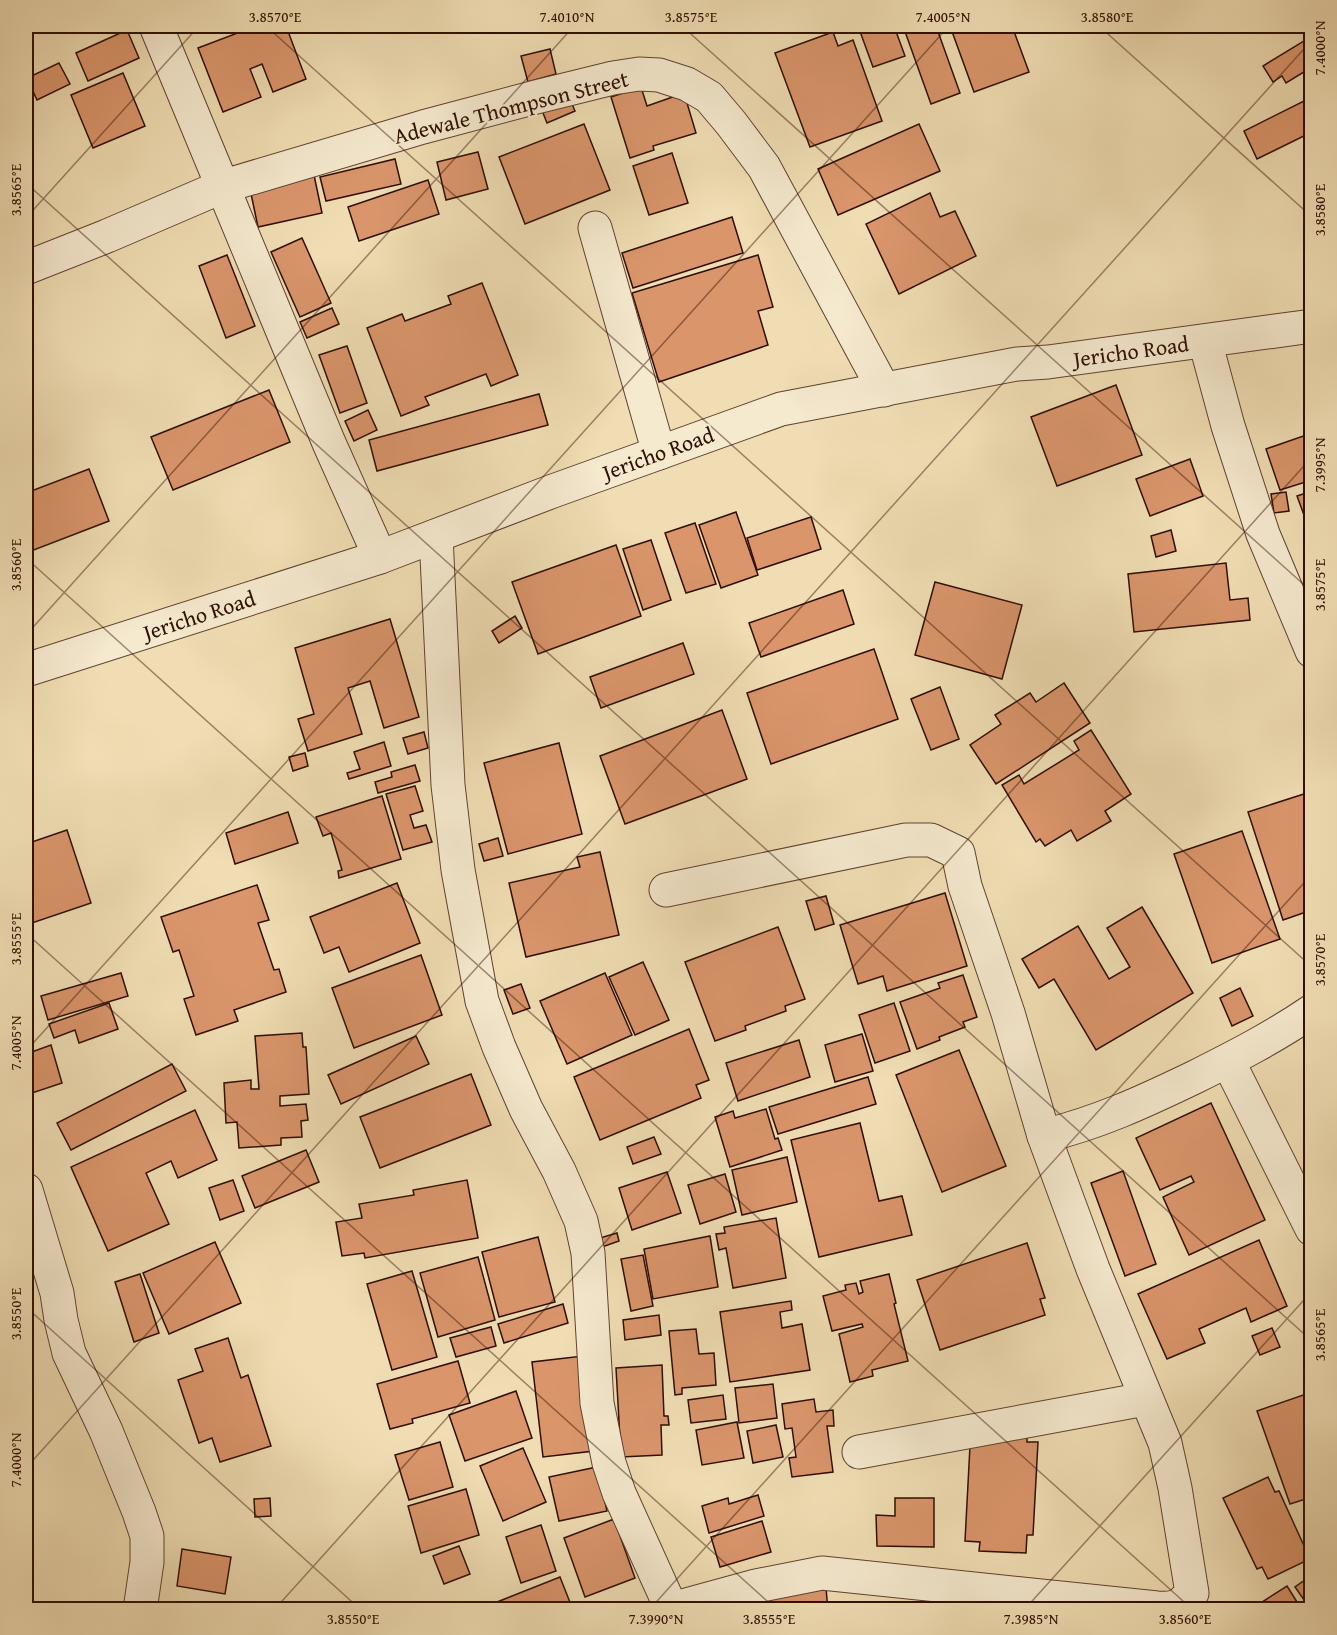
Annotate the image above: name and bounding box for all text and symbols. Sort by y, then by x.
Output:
text: 3.8570°E [249,6,302,27]
text: 7.4010°N [540,6,595,27]
text: 3.8575°E [665,6,718,27]
text: 7.4005°N [916,6,971,27]
text: 3.8580°E [1081,6,1134,27]
text: 7.4000°N [1309,20,1330,75]
street label: Adewale Thompson Street [390,62,632,152]
text: 3.8565°E [5,163,26,216]
text: 3.8580°E [1309,183,1330,236]
street label: Jericho Road [1068,327,1191,375]
street label: Jericho Road [595,418,718,489]
text: 7.3995°N [1309,437,1330,492]
text: 3.8560°E [5,538,26,591]
text: 3.8575°E [1309,558,1330,611]
street label: Jericho Road [136,582,260,649]
text: 3.8555°E [5,912,26,965]
text: 3.8570°E [1309,933,1330,986]
text: 7.4005°N [5,1015,26,1070]
text: 3.8550°E [5,1287,26,1340]
text: 3.8565°E [1309,1308,1330,1361]
text: 7.4000°N [5,1432,26,1487]
text: 3.8550°E [327,1608,380,1629]
text: 7.3990°N [629,1608,684,1629]
text: 3.8555°E [743,1608,796,1629]
text: 7.3985°N [1004,1608,1059,1629]
text: 3.8560°E [1159,1608,1212,1629]

